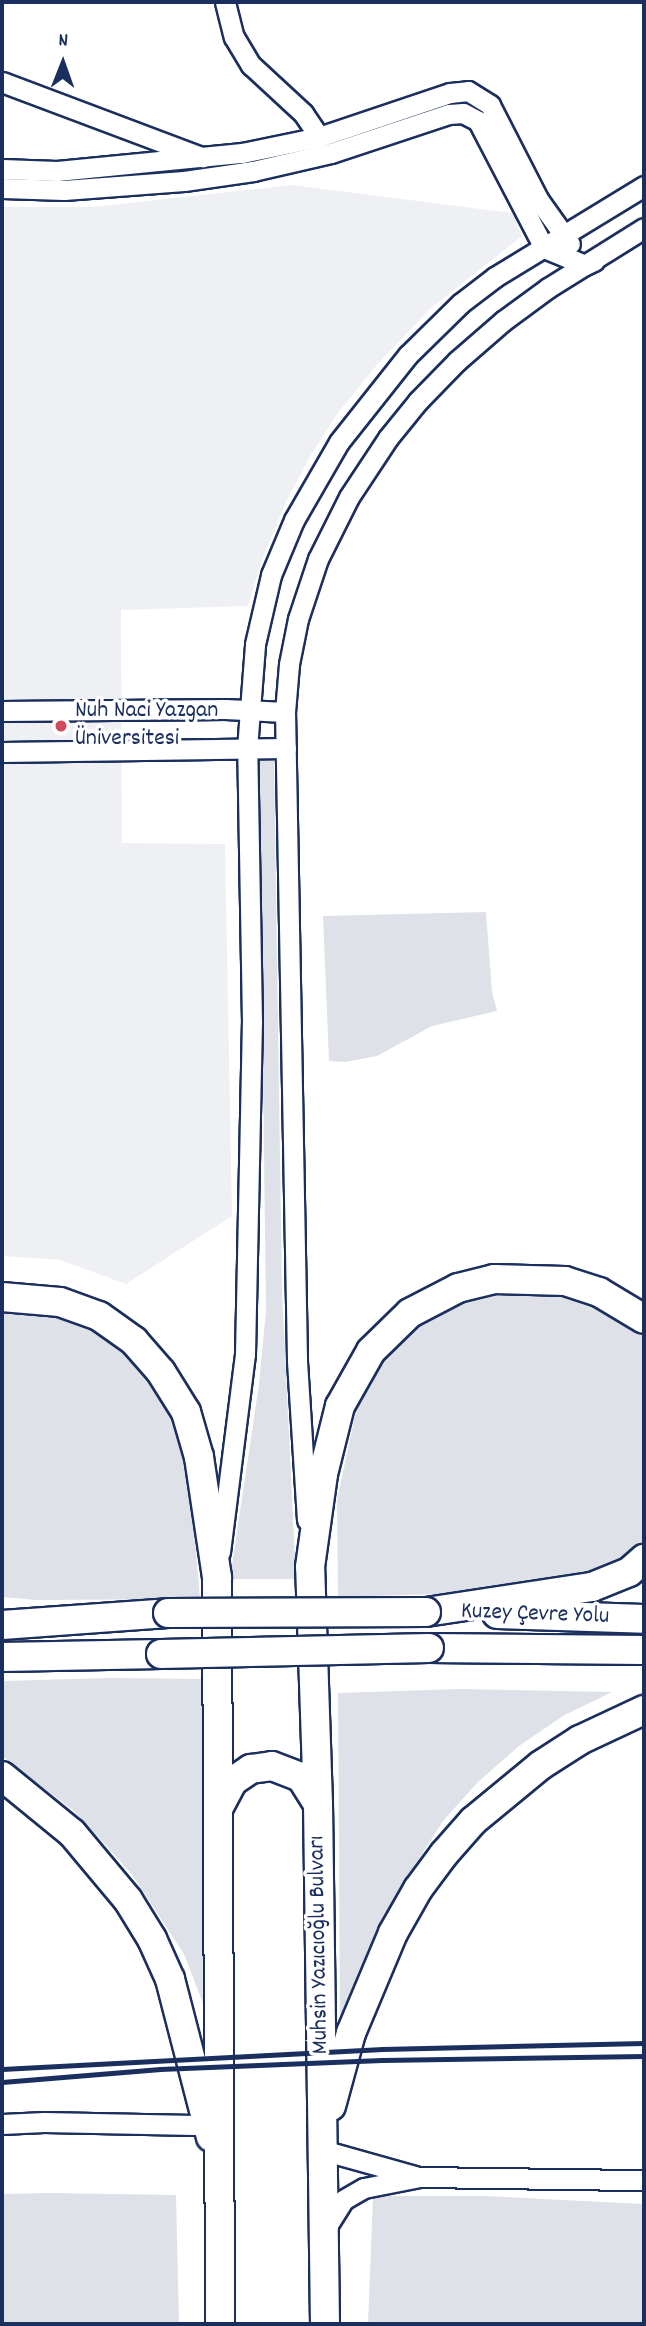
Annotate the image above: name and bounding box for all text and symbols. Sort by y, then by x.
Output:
north arrow [28,28,98,98]
text: N [58,28,68,55]
place label: Nuh Naci Yazgan Üniversitesi [75,698,218,754]
marker: Nuh Naci Yazgan Üniversitesi [53,718,69,734]
street label: Kuzey Çevre Yolu [460,1598,610,1632]
street label: Muhsin Yazıcıoğlu Bulvarı [304,1835,336,2055]

